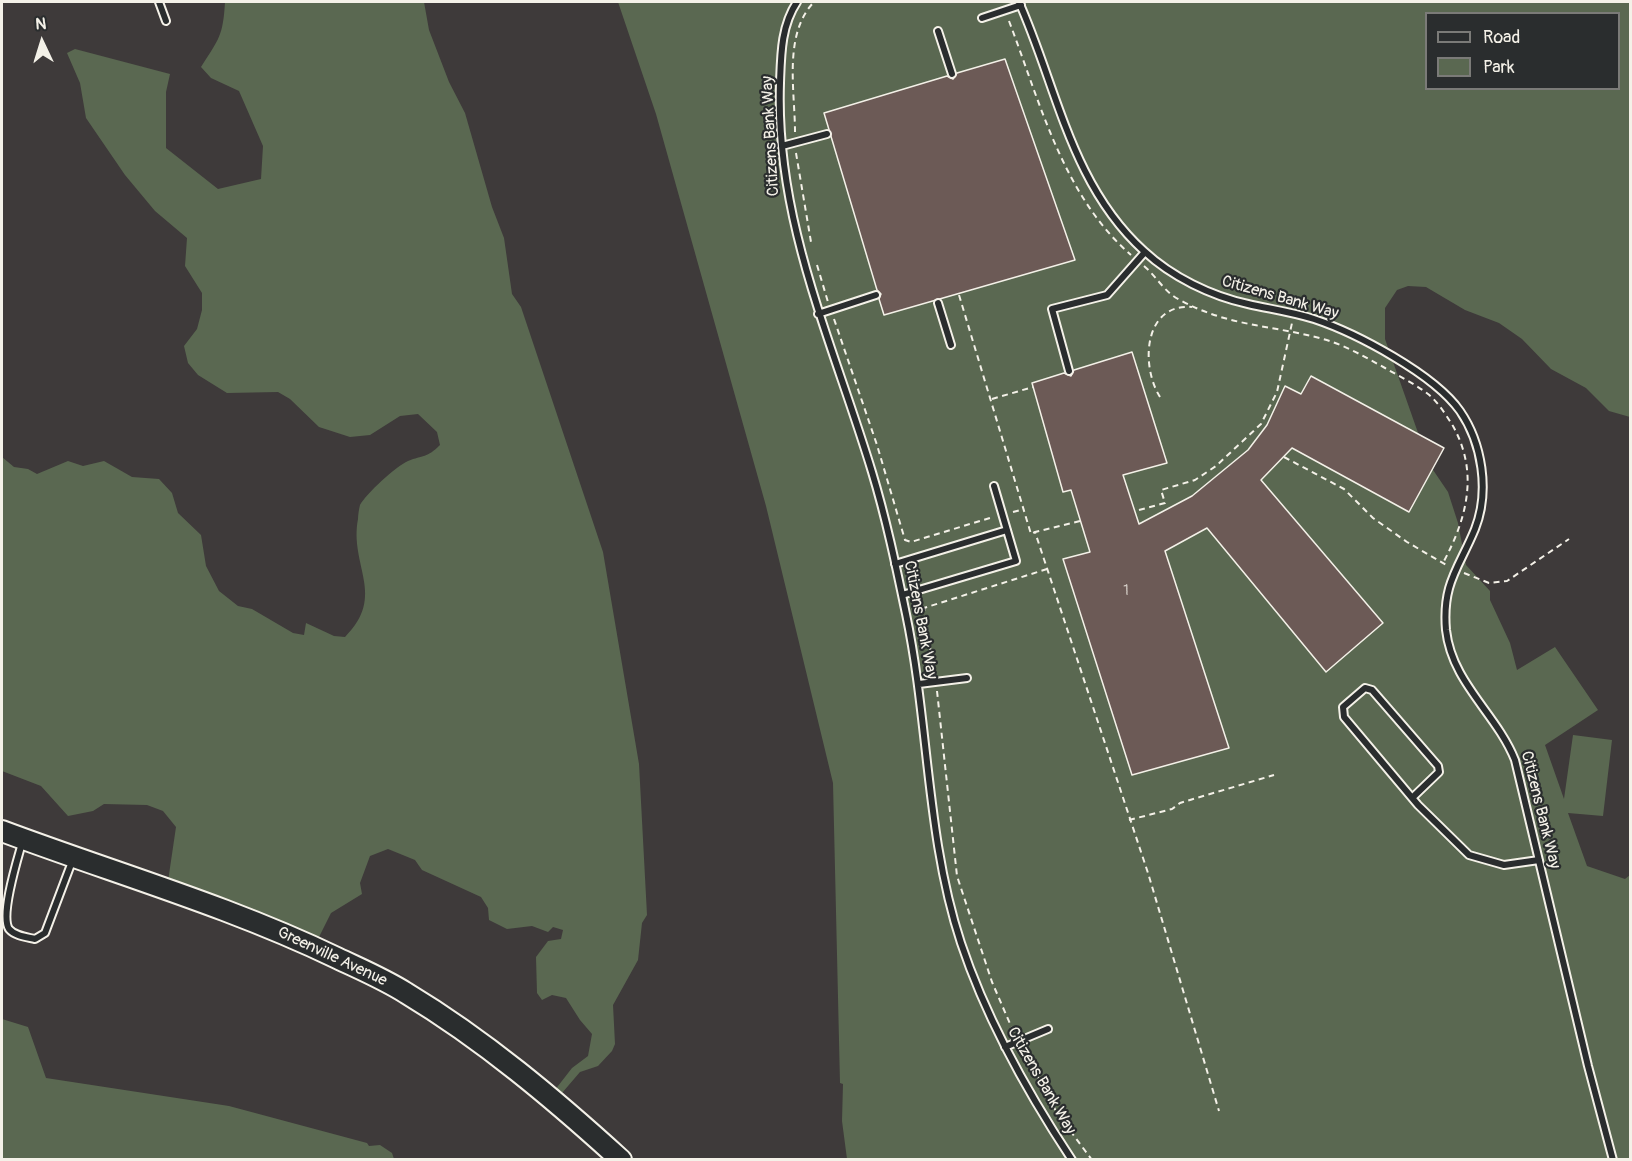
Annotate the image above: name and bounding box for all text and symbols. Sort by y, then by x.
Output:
north arrow [12,12,72,72]
legend [1425,12,1620,90]
text: N [35,14,47,34]
text: Road [1483,26,1520,49]
text: Park [1483,56,1515,79]
street label: Citizens Bank Way [758,75,784,197]
street label: Citizens Bank Way [1219,272,1341,324]
street label: Citizens Bank Way [899,559,941,681]
house number: 1 [1123,583,1129,599]
street label: Citizens Bank Way [1516,749,1564,871]
street label: Greenville Avenue [274,923,390,991]
street label: Citizens Bank Way [1003,1024,1079,1138]

